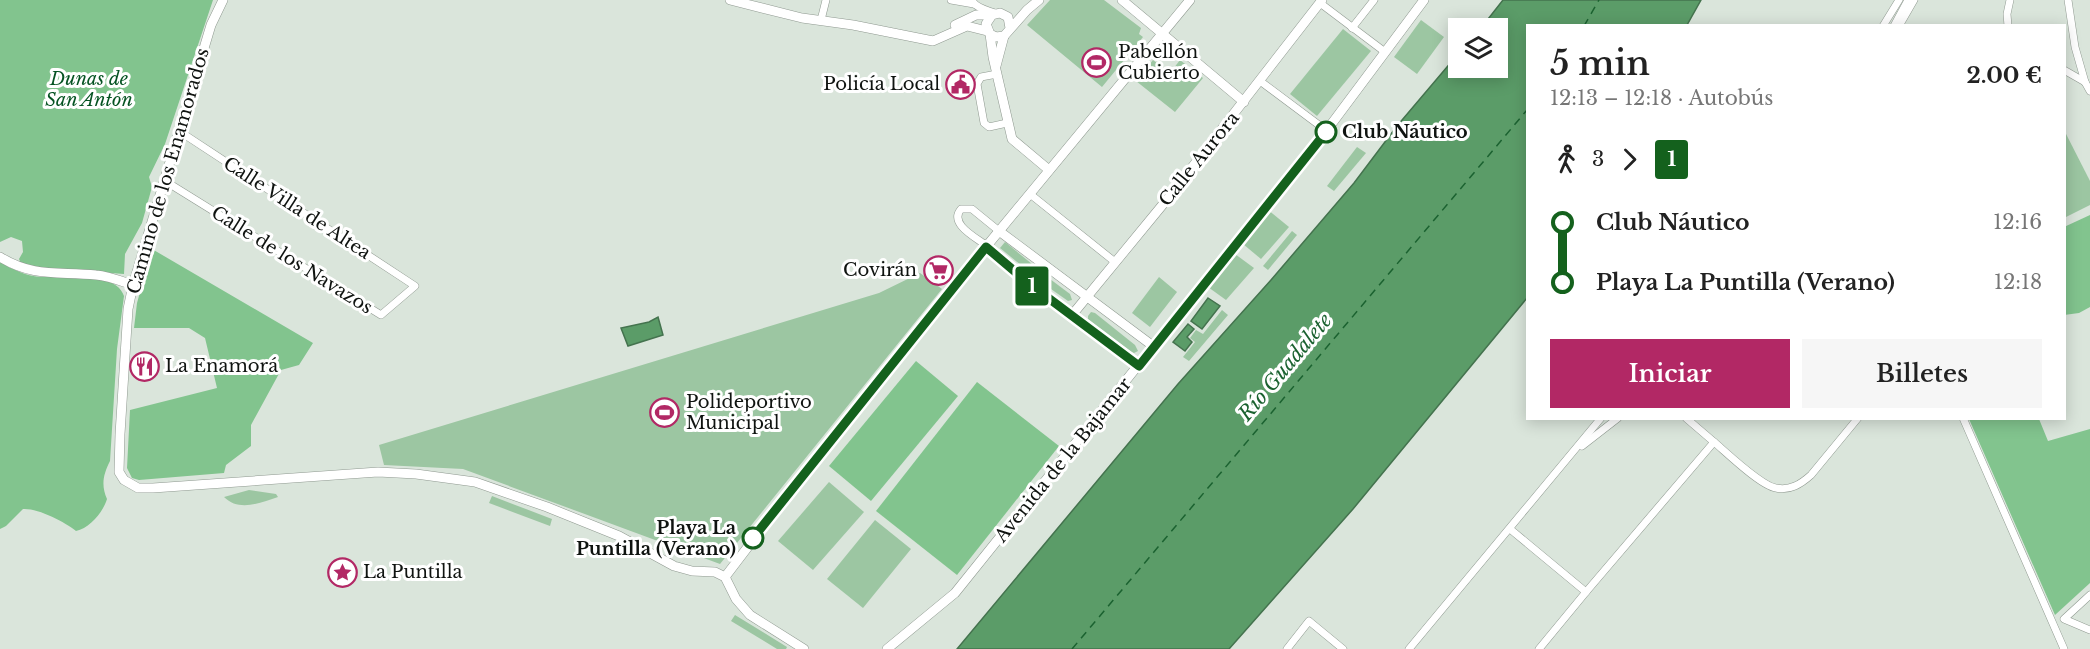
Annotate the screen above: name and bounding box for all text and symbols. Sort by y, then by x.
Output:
map controls [1448,18,1508,78]
button: layers [1448,18,1508,78]
place label: Pabellón Cubierto [1118,41,1200,84]
text: 5 min [1550,43,1650,84]
street label: Camino de los Enamorados [122,45,214,297]
sports icon: Pabellón Cubierto [1081,46,1113,78]
text: 2.00 € [1967,62,2042,89]
park label: Dunas de San Antón [45,68,133,111]
public building icon: Policía Local [945,68,977,100]
place label: Policía Local [823,73,940,95]
text: 12:13 – 12:18 · Autobús [1550,86,1773,110]
street label: Calle Aurora [1154,107,1244,211]
marker: Club Náutico [1315,121,1337,143]
place label: Club Náutico [1342,121,1468,143]
icon: walk [1550,143,1583,176]
icon: forward [1613,143,1646,176]
text: 1 [1667,146,1676,172]
text: 3 [1592,147,1604,171]
street label: Calle Villa de Altea [219,152,375,264]
street label: Calle de los Navazos [207,201,377,319]
text: Club Náutico [1596,209,1750,236]
text: 12:16 [1993,210,2042,234]
supermarket icon: Covirán [922,254,954,286]
place label: Covirán [843,259,917,281]
line badge: 1 [1012,266,1052,306]
text: Playa La Puntilla (Verano) [1596,269,1895,296]
text: 12:18 [1994,270,2042,294]
text: 1 [1027,273,1037,299]
water label: Río Guadalete [1233,309,1337,426]
button: Iniciar [1550,339,1790,408]
button: Billetes [1802,339,2042,408]
restaurant icon: La Enamorá [128,350,160,382]
place label: La Enamorá [165,355,278,377]
street label: Avenida de la Bajamar [989,373,1136,547]
place label: Polideportivo Municipal [686,391,812,434]
sports icon: Polideportivo Municipal [649,396,681,428]
place label: Playa La Puntilla (Verano) [576,517,737,560]
marker: Playa La Puntilla (Verano) [742,527,764,549]
place icon: La Puntilla [326,556,358,588]
place label: La Puntilla [363,561,462,583]

